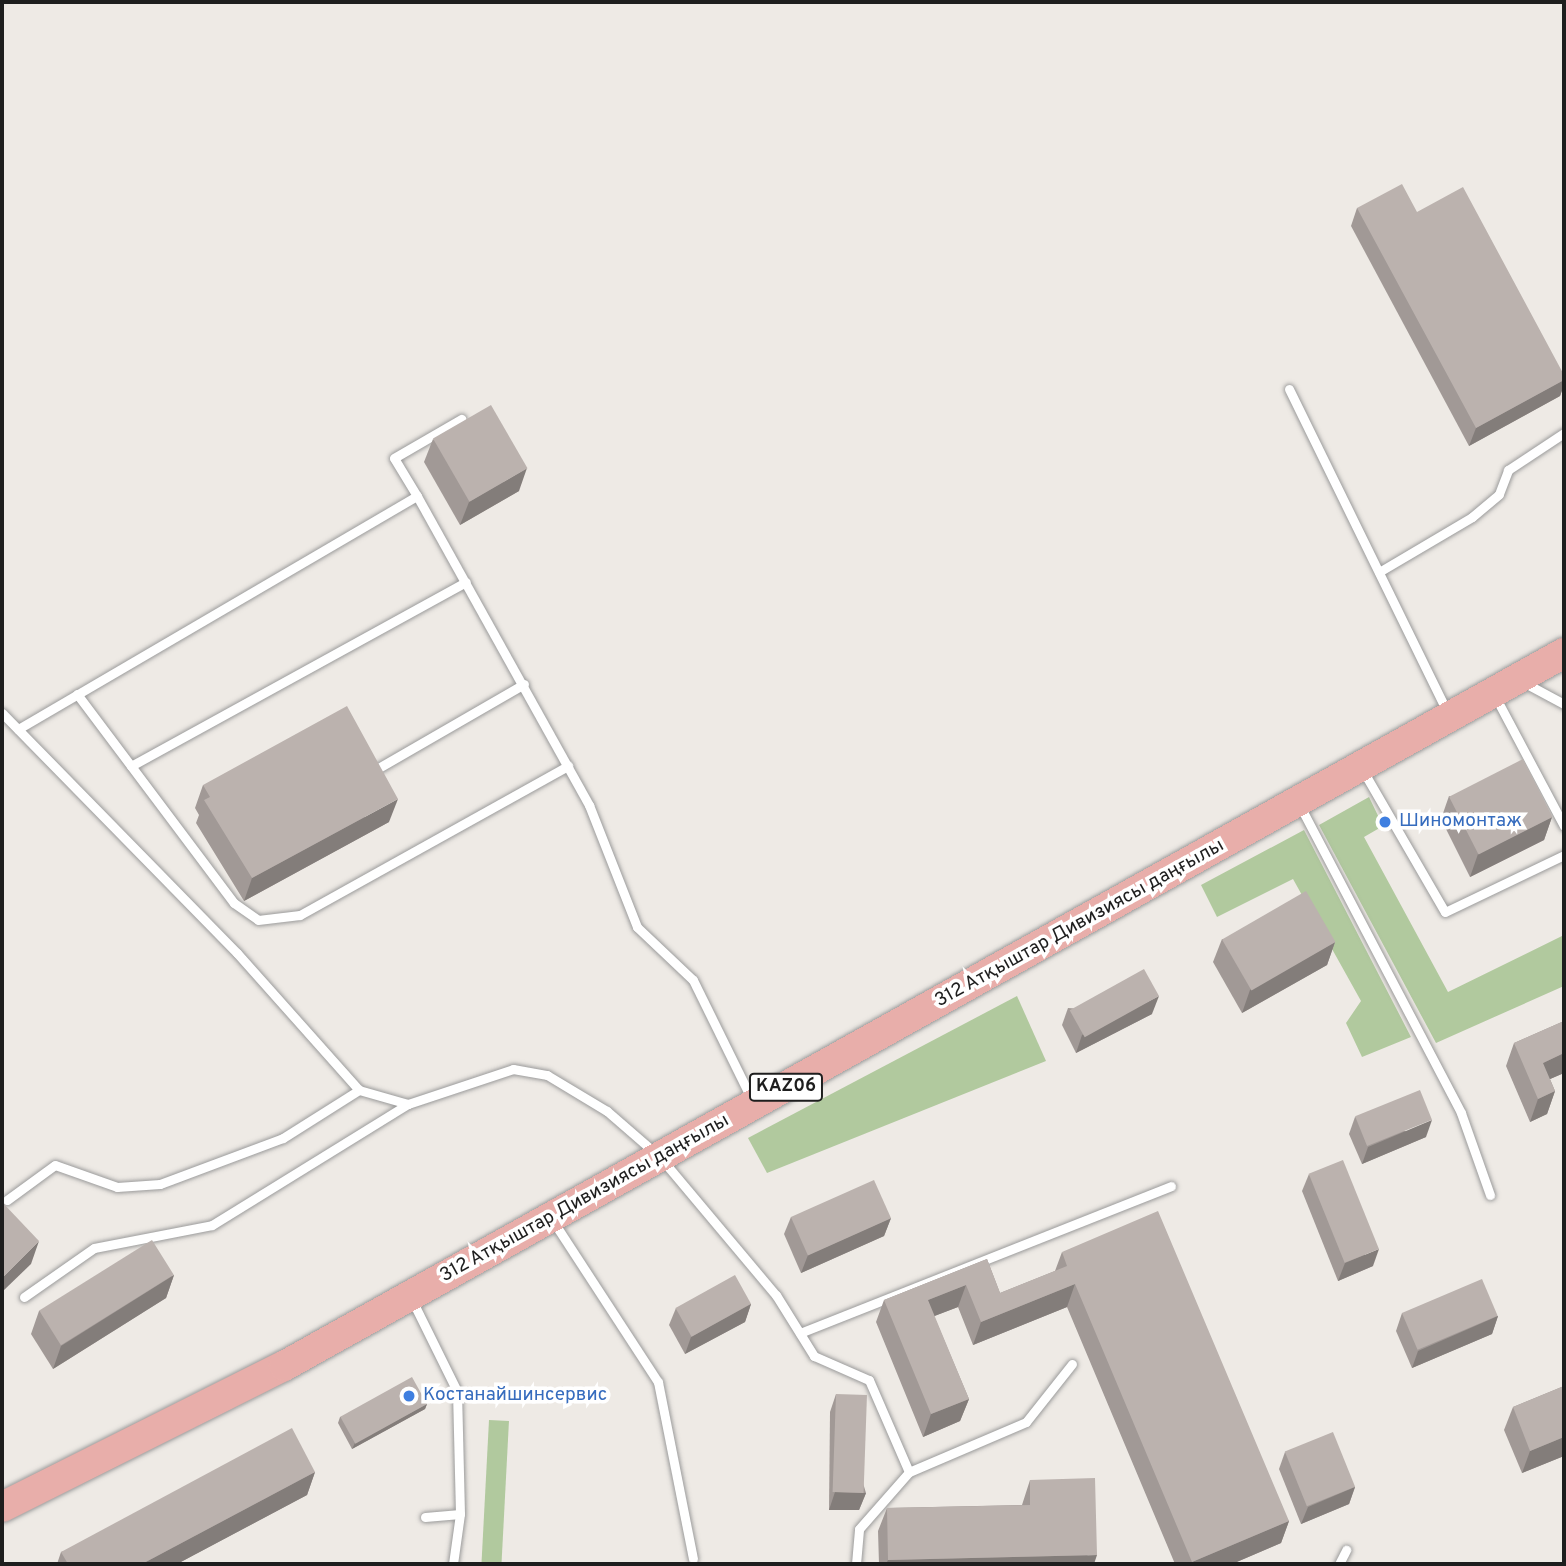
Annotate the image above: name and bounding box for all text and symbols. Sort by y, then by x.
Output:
place label: Шиномонтаж [1399,811,1522,833]
marker: Шиномонтаж [1377,814,1393,830]
street label: 312 Атқыштар Дивизиясы даңғылы [931,835,1229,1013]
road number: KАZ06 [748,1072,824,1102]
street label: 312 Атқыштар Дивизиясы даңғылы [436,1110,734,1288]
place label: Костанайшинсервис [423,1385,607,1407]
marker: Костанайшинсервис [401,1388,417,1404]

